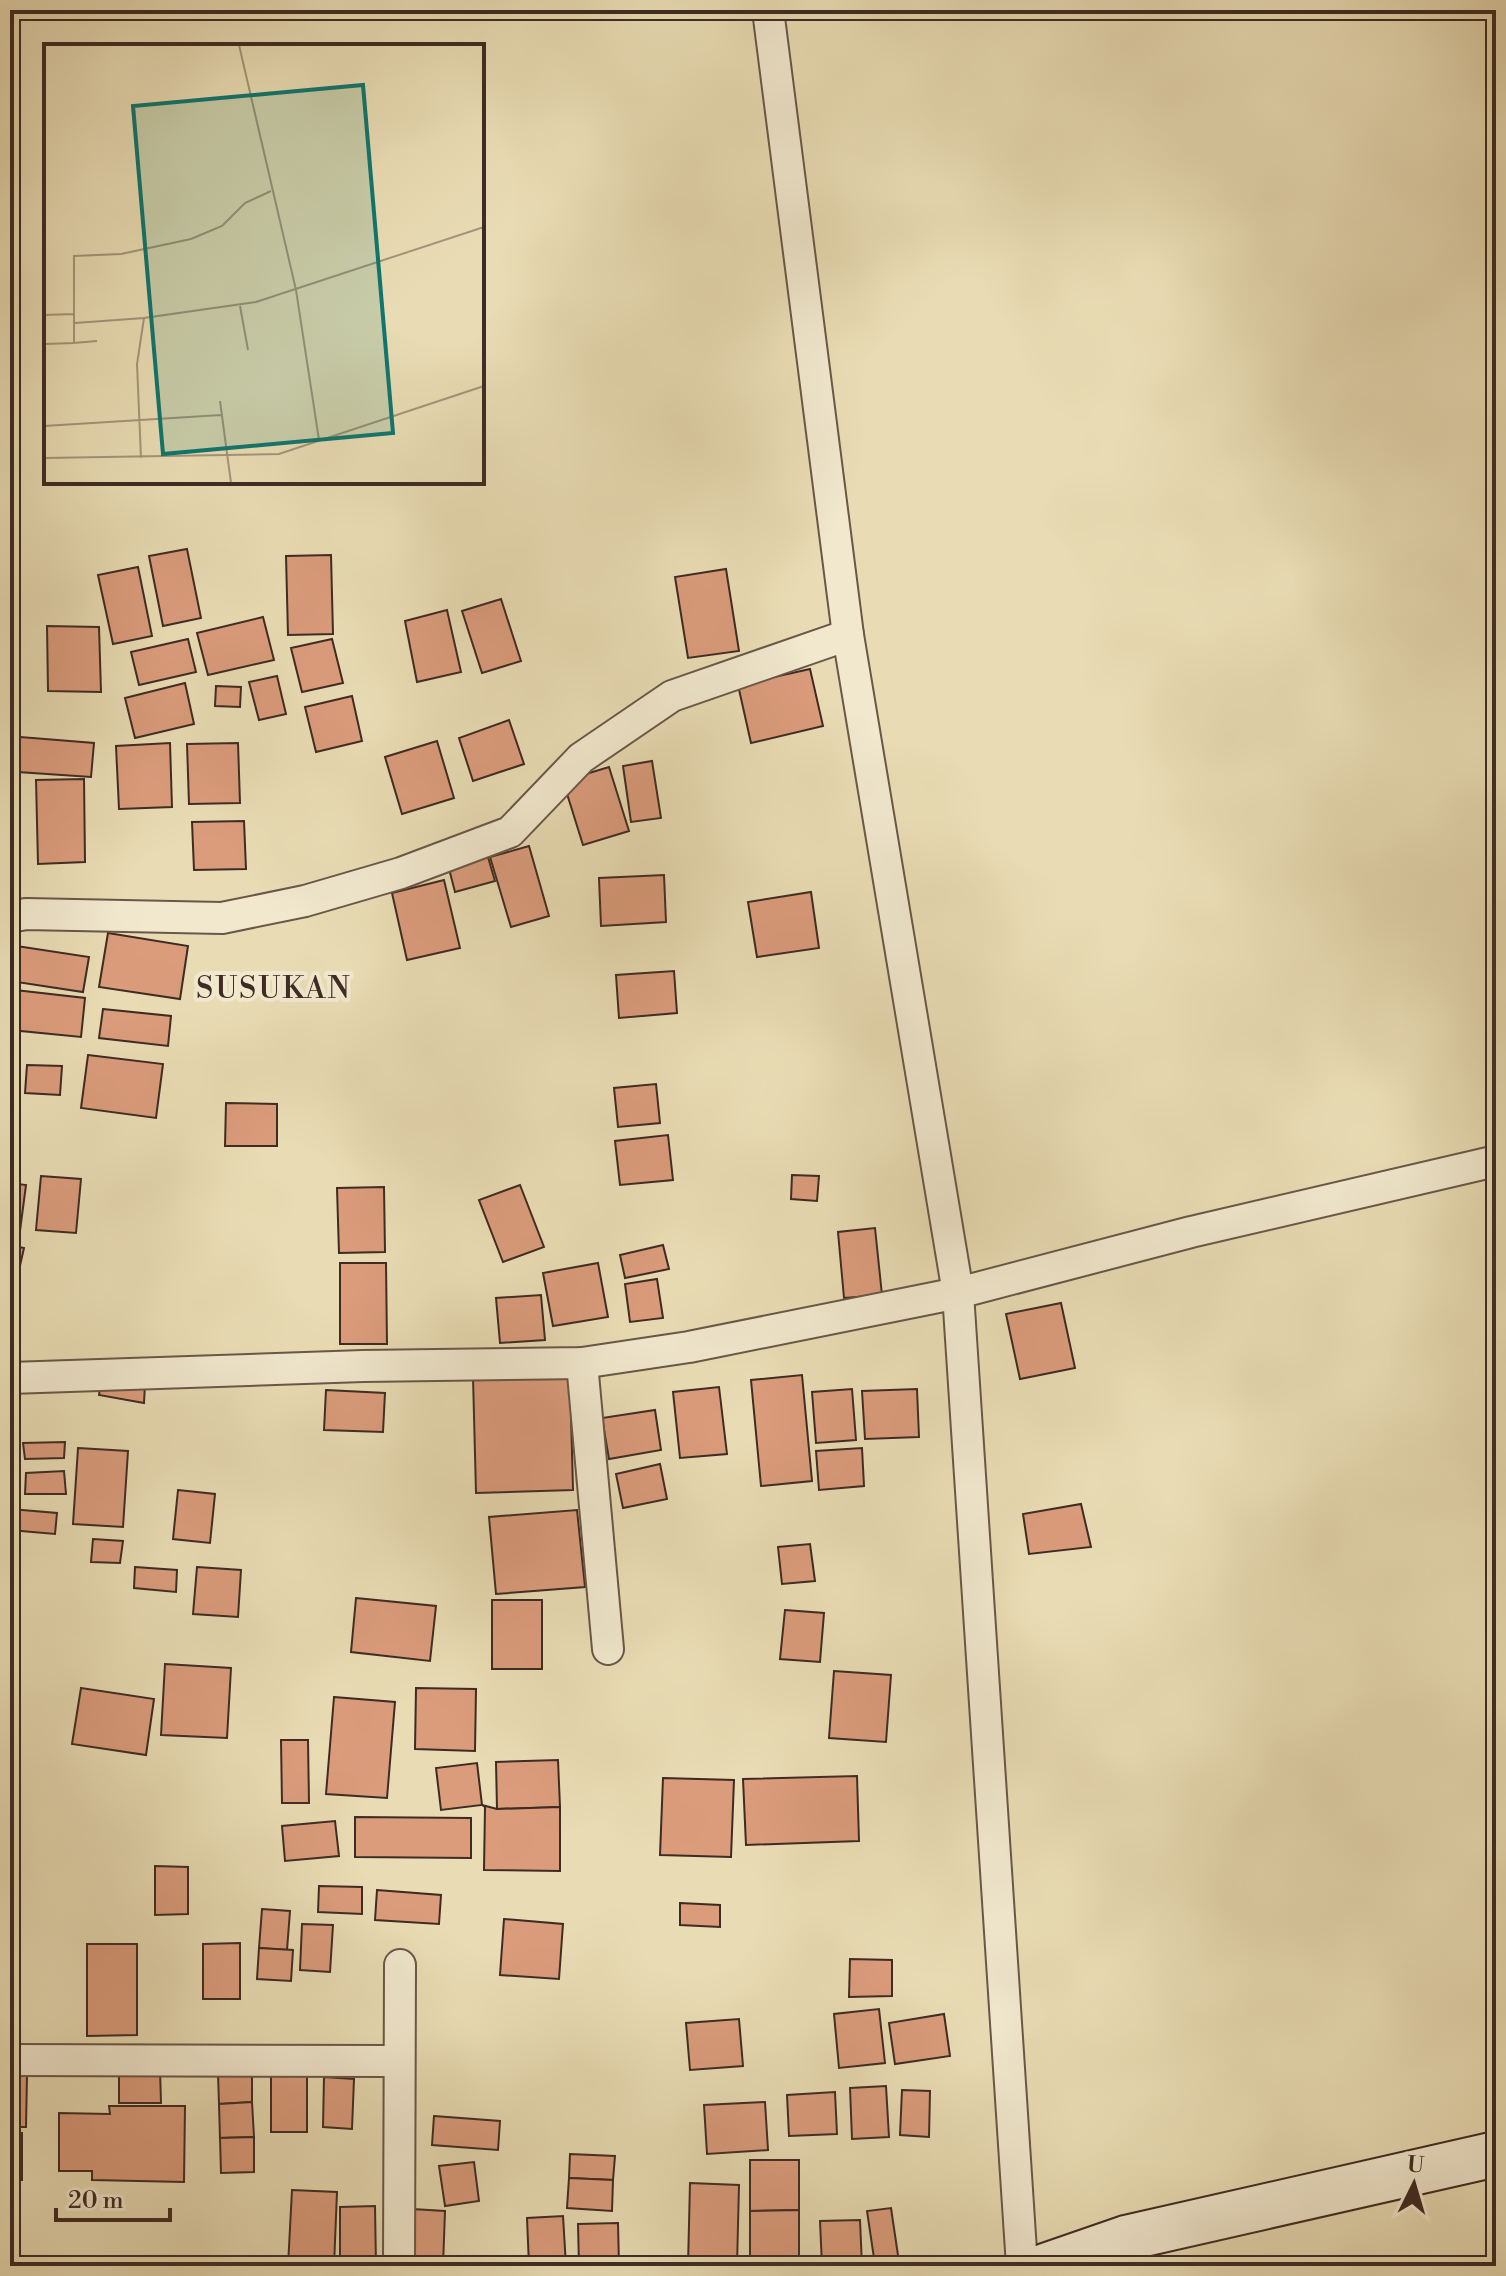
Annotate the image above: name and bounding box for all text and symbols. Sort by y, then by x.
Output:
inset map [44,44,484,484]
district label: SUSUKAN [196,970,352,1008]
north arrow [1374,2144,1454,2224]
text: U [1406,2151,1425,2180]
scale bar [56,2172,170,2222]
text: 20 m [68,2186,124,2216]

